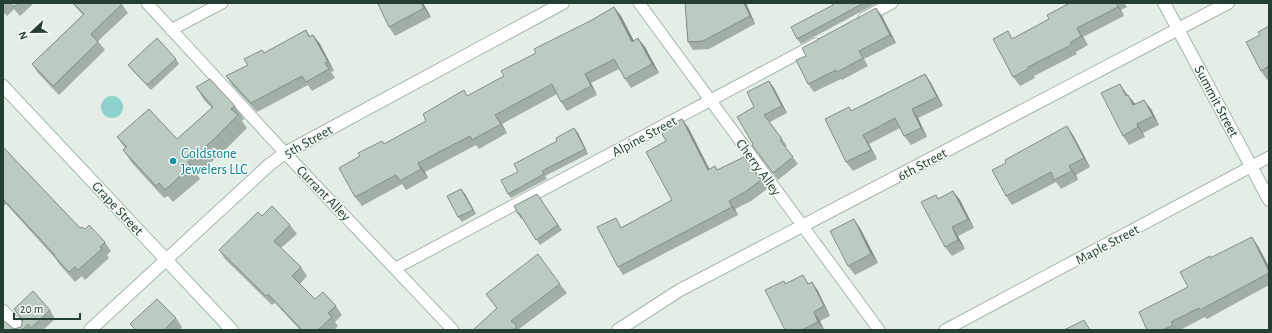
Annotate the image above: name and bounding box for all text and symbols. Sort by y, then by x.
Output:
north arrow [12,12,52,52]
text: N [17,30,30,41]
street label: Summit Street [1191,63,1241,140]
street label: Alpine Street [610,114,680,160]
street label: 5th Street [282,123,335,161]
street label: Cherry Alley [733,137,783,198]
street label: 6th Street [896,146,950,184]
place label: Goldstone Jewelers LLC [181,147,248,177]
marker: Goldstone Jewelers LLC [168,156,178,166]
street label: Currant Alley [294,163,353,224]
street label: Grape Street [89,179,146,239]
street label: Maple Street [1073,222,1142,267]
scale bar [14,295,80,321]
text: 20 m [20,303,43,315]

